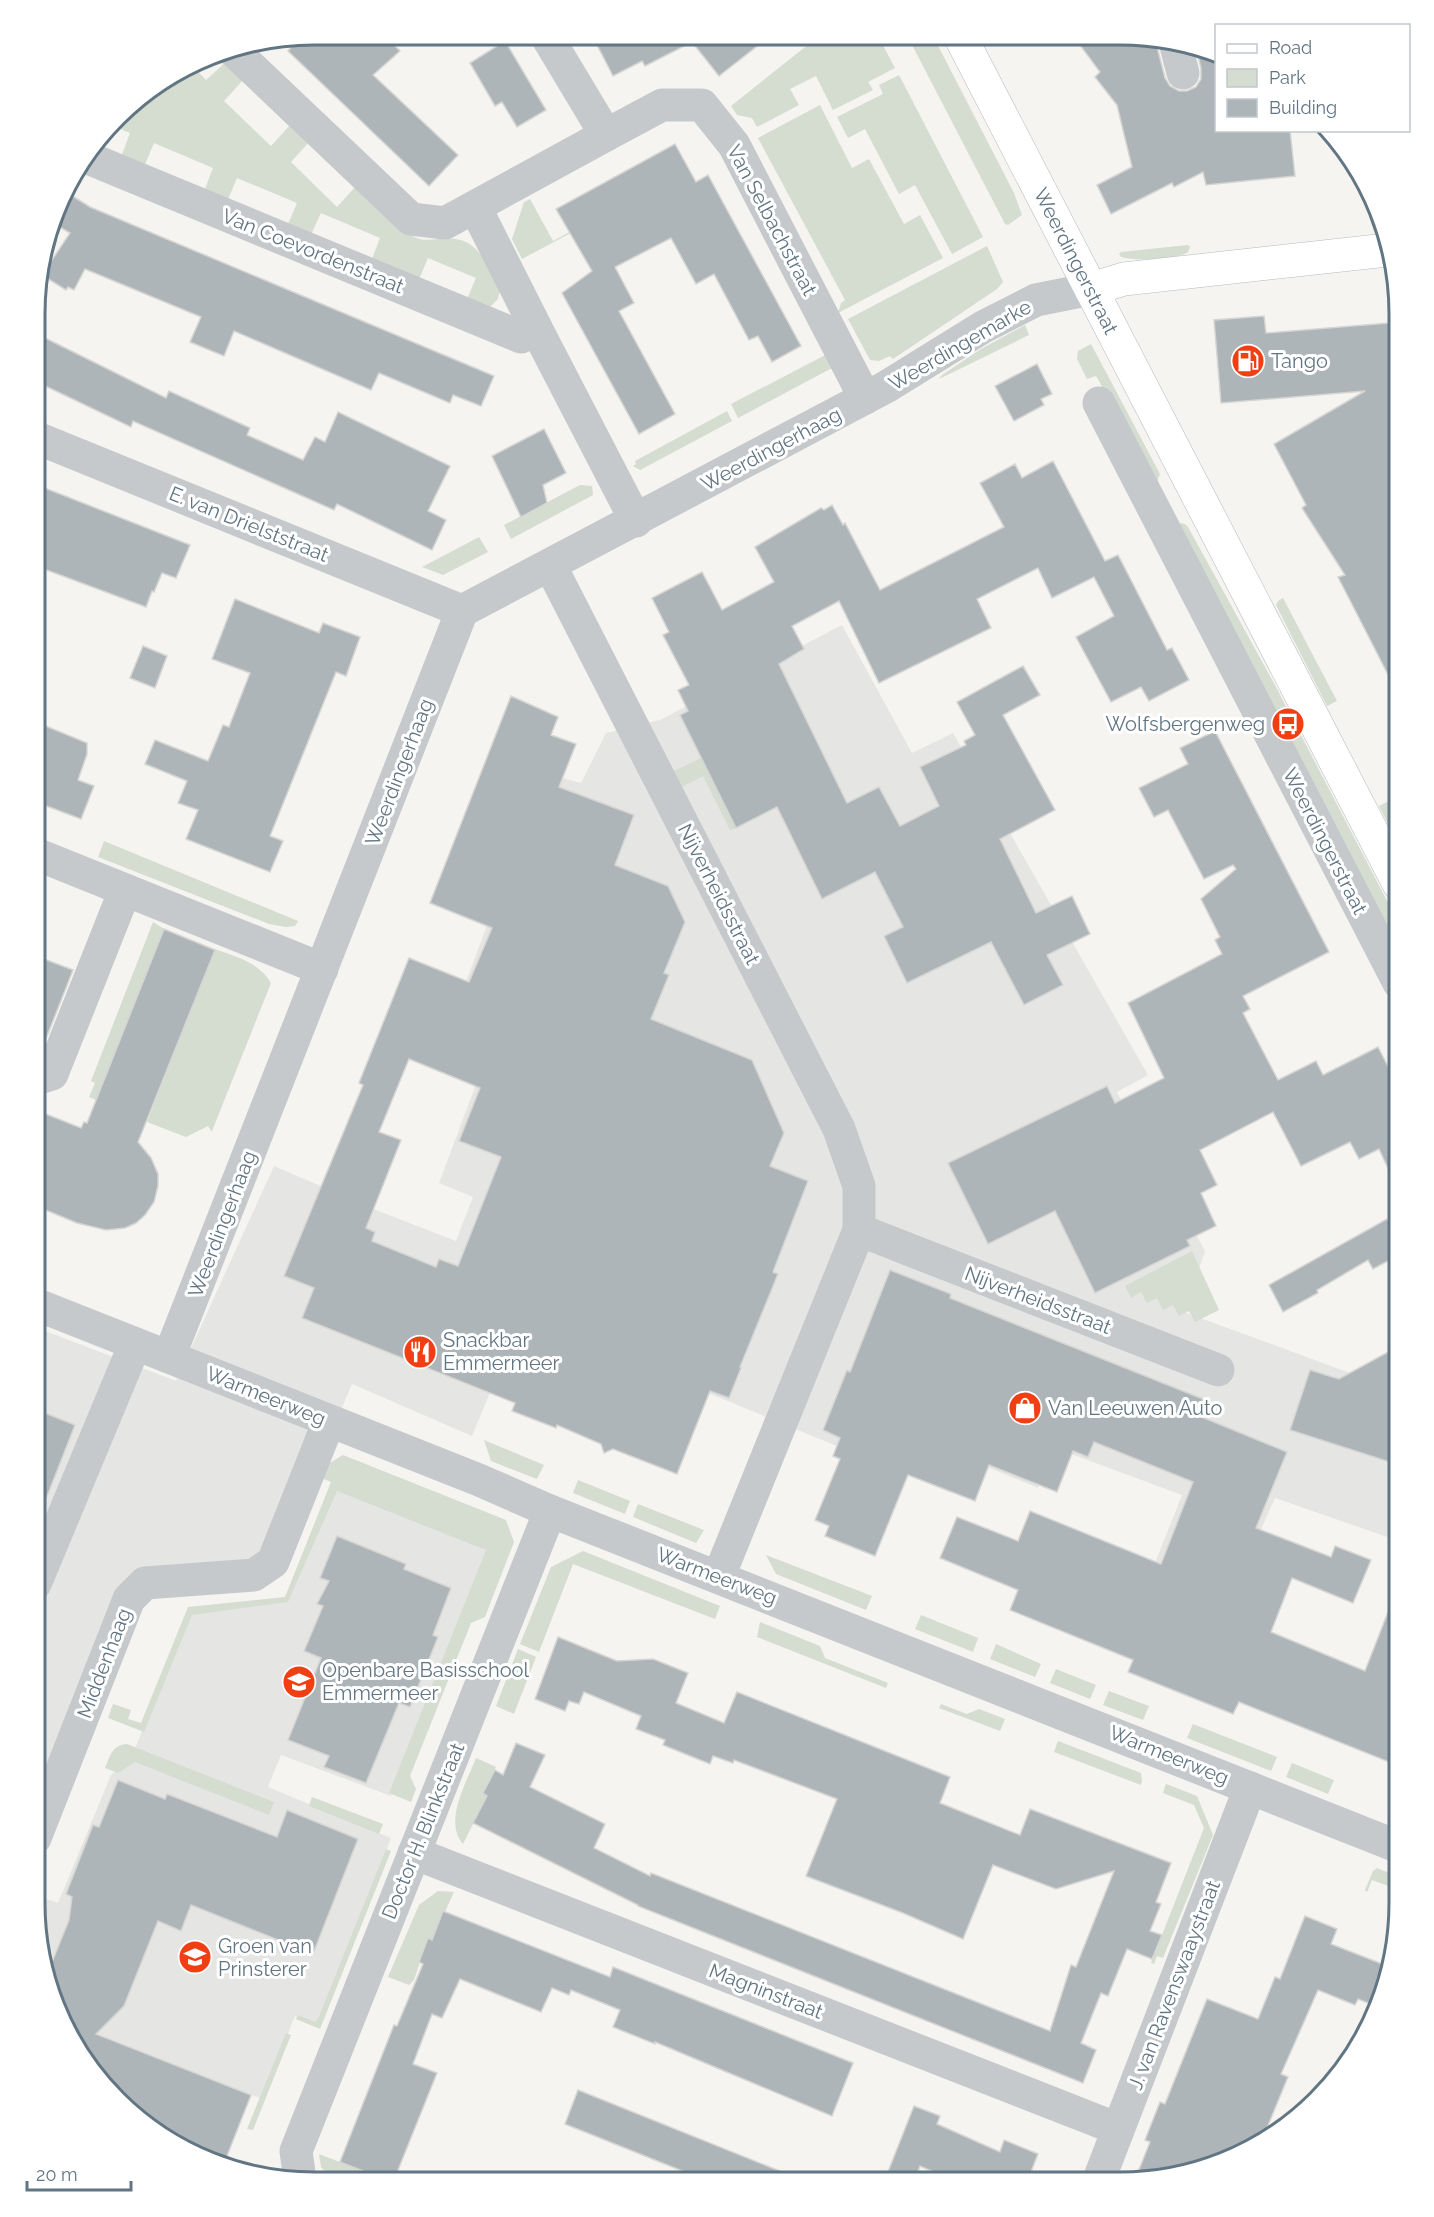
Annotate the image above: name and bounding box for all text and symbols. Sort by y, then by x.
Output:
legend [1215,24,1410,132]
text: Road [1269,37,1312,58]
text: Park [1269,67,1306,88]
text: Building [1269,97,1337,118]
street label: Van Selbachstraat [722,141,822,300]
street label: Weerdingerstraat [1029,184,1123,338]
street label: Van Coevordenstraat [219,204,408,299]
street label: Weerdingemarke [885,294,1036,396]
fuel station icon: Tango [1230,343,1266,379]
place label: Tango [1271,349,1328,373]
street label: Weerdingerhaag [697,402,845,496]
street label: E. van Drielststraat [166,481,332,567]
street label: Weerdingerhaag [360,695,438,849]
bus stop icon: Wolfsbergenweg [1270,706,1306,742]
place label: Wolfsbergenweg [1105,712,1265,736]
street label: Weerdingerstraat [1278,764,1372,918]
street label: Nijverheidsstraat [673,820,765,969]
street label: Weerdingerhaag [183,1147,261,1301]
street label: Nijverheidsstraat [961,1261,1115,1339]
place label: Snackbar Emmermeer [443,1328,559,1375]
restaurant icon: Snackbar Emmermeer [402,1334,438,1370]
street label: Warmeerweg [203,1361,329,1431]
shop icon: Van Leeuwen Auto [1007,1390,1043,1426]
place label: Van Leeuwen Auto [1048,1396,1222,1420]
street label: Warmeerweg [654,1542,780,1610]
street label: Middenhaag [72,1605,136,1721]
place label: Openbare Basisschool Emmermeer [322,1658,529,1705]
school or university icon: Openbare Basisschool Emmermeer [281,1664,317,1700]
street label: Warmeerweg [1106,1720,1232,1790]
street label: Doctor H. Blinkstraat [377,1739,469,1923]
street label: J. van Ravenswaaystraat [1123,1877,1225,2093]
place label: Groen van Prinsterer [218,1934,312,1981]
school or university icon: Groen van Prinsterer [177,1939,213,1975]
street label: Magninstraat [706,1958,827,2024]
scale bar [27,2154,130,2192]
text: 20 m [36,2164,78,2185]

